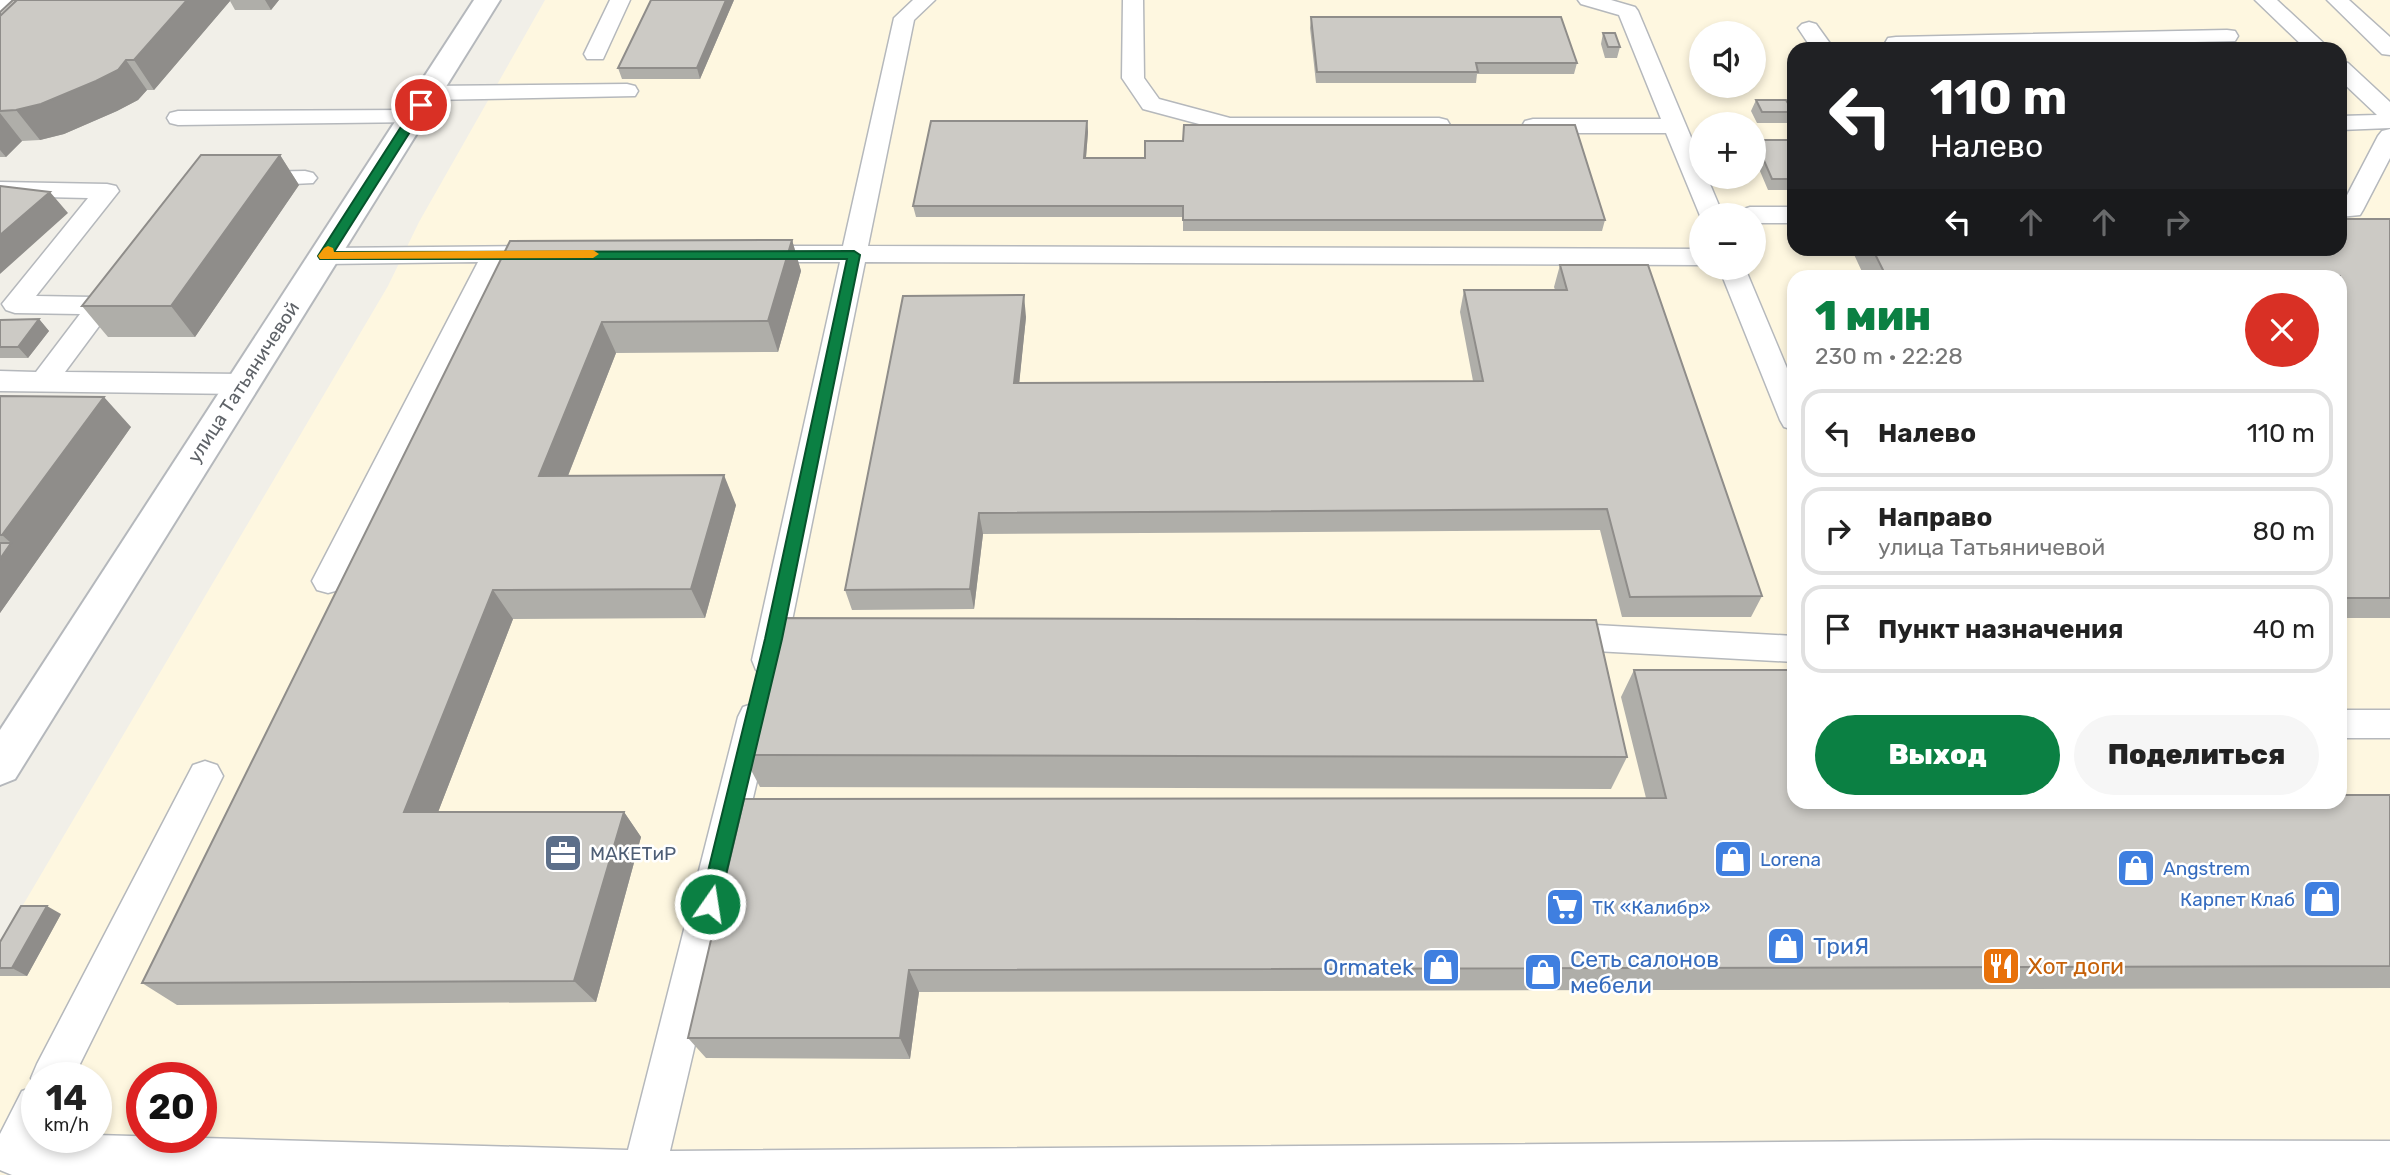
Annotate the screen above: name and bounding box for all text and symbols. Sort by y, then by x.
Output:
map controls [1689,21,1766,280]
button: sound [1689,21,1766,98]
text: 110 m [1930,68,2067,126]
icon: left [1815,70,1906,161]
pin [391,75,451,135]
icon: arrive [402,86,440,124]
button: + [1689,112,1766,189]
text: Налево [1930,127,2043,165]
button: − [1689,203,1766,280]
icon: left [1939,203,1977,241]
icon: ahead [2012,203,2050,241]
icon: ahead [2085,203,2123,241]
icon: right [2158,203,2196,241]
text: 1 мин [1815,291,1931,341]
button: close [2245,293,2319,367]
street label: улица Татьяничевой [183,297,304,467]
text: 230 m · 22:28 [1815,342,1963,370]
icon: left [1819,414,1857,452]
text: Налево [1878,418,1976,449]
text: 110 m [2247,418,2315,449]
text: Направо [1878,502,1992,533]
icon: right [1819,512,1857,550]
text: 80 m [2252,516,2315,547]
text: улица Татьяничевой [1878,533,2105,561]
icon: arrive [1819,610,1857,648]
text: Пункт назначения [1878,614,2123,645]
text: 40 m [2253,614,2315,645]
button: Выход [1815,715,2060,795]
button: Поделиться [2074,715,2319,795]
office icon: МАКЕТиР [542,832,584,874]
shop icon: Lorena [1712,838,1754,880]
place label: МАКЕТиР [590,842,676,865]
shop icon: Angstrem [2115,847,2157,889]
place label: Lorena [1760,848,1821,871]
place label: Angstrem [2163,857,2250,880]
position arrow [673,867,747,941]
shop icon: Карпет Клаб [2301,878,2343,920]
supermarket icon: ТК «Калибр» [1544,886,1586,928]
place label: Карпет Клаб [2180,888,2295,911]
place label: ТК «Калибр» [1592,896,1711,919]
shop icon: ТриЯ [1765,925,1807,967]
place label: ТриЯ [1813,932,1869,960]
place label: Сеть салонов мебели [1570,945,1719,999]
restaurant icon: Хот доги [1980,945,2022,987]
shop icon: Ormatek [1420,946,1462,988]
shop icon: Сеть салонов мебели [1522,951,1564,993]
place label: Хот доги [2028,952,2124,980]
place label: Ormatek [1323,953,1414,981]
speed limit sign: 20 [126,1062,217,1153]
text: 14 [46,1077,87,1119]
text: km/h [44,1114,89,1136]

